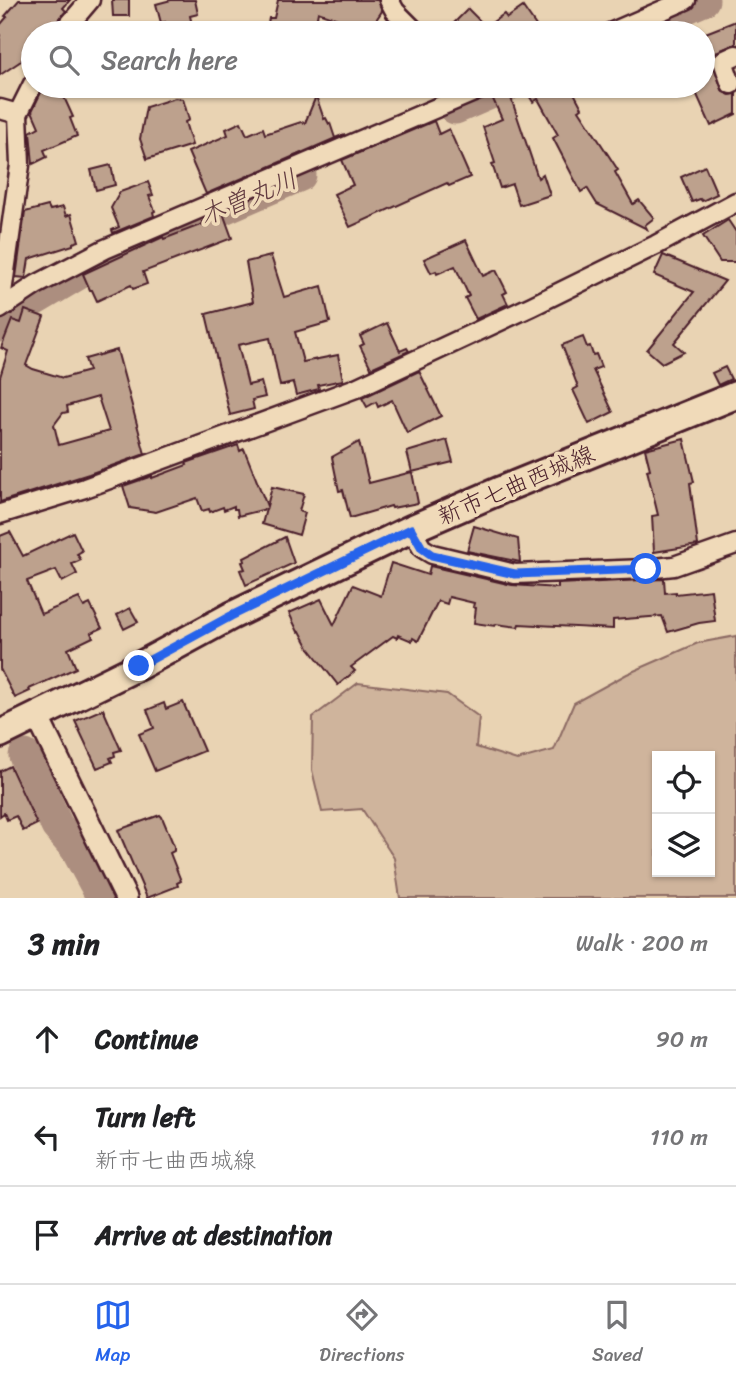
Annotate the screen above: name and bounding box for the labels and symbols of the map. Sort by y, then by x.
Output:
water label: 木曽丸川 [191,156,305,238]
street label: 新市七曲西城線 [430,433,602,537]
route start [630,553,661,584]
route end [123,650,154,681]

